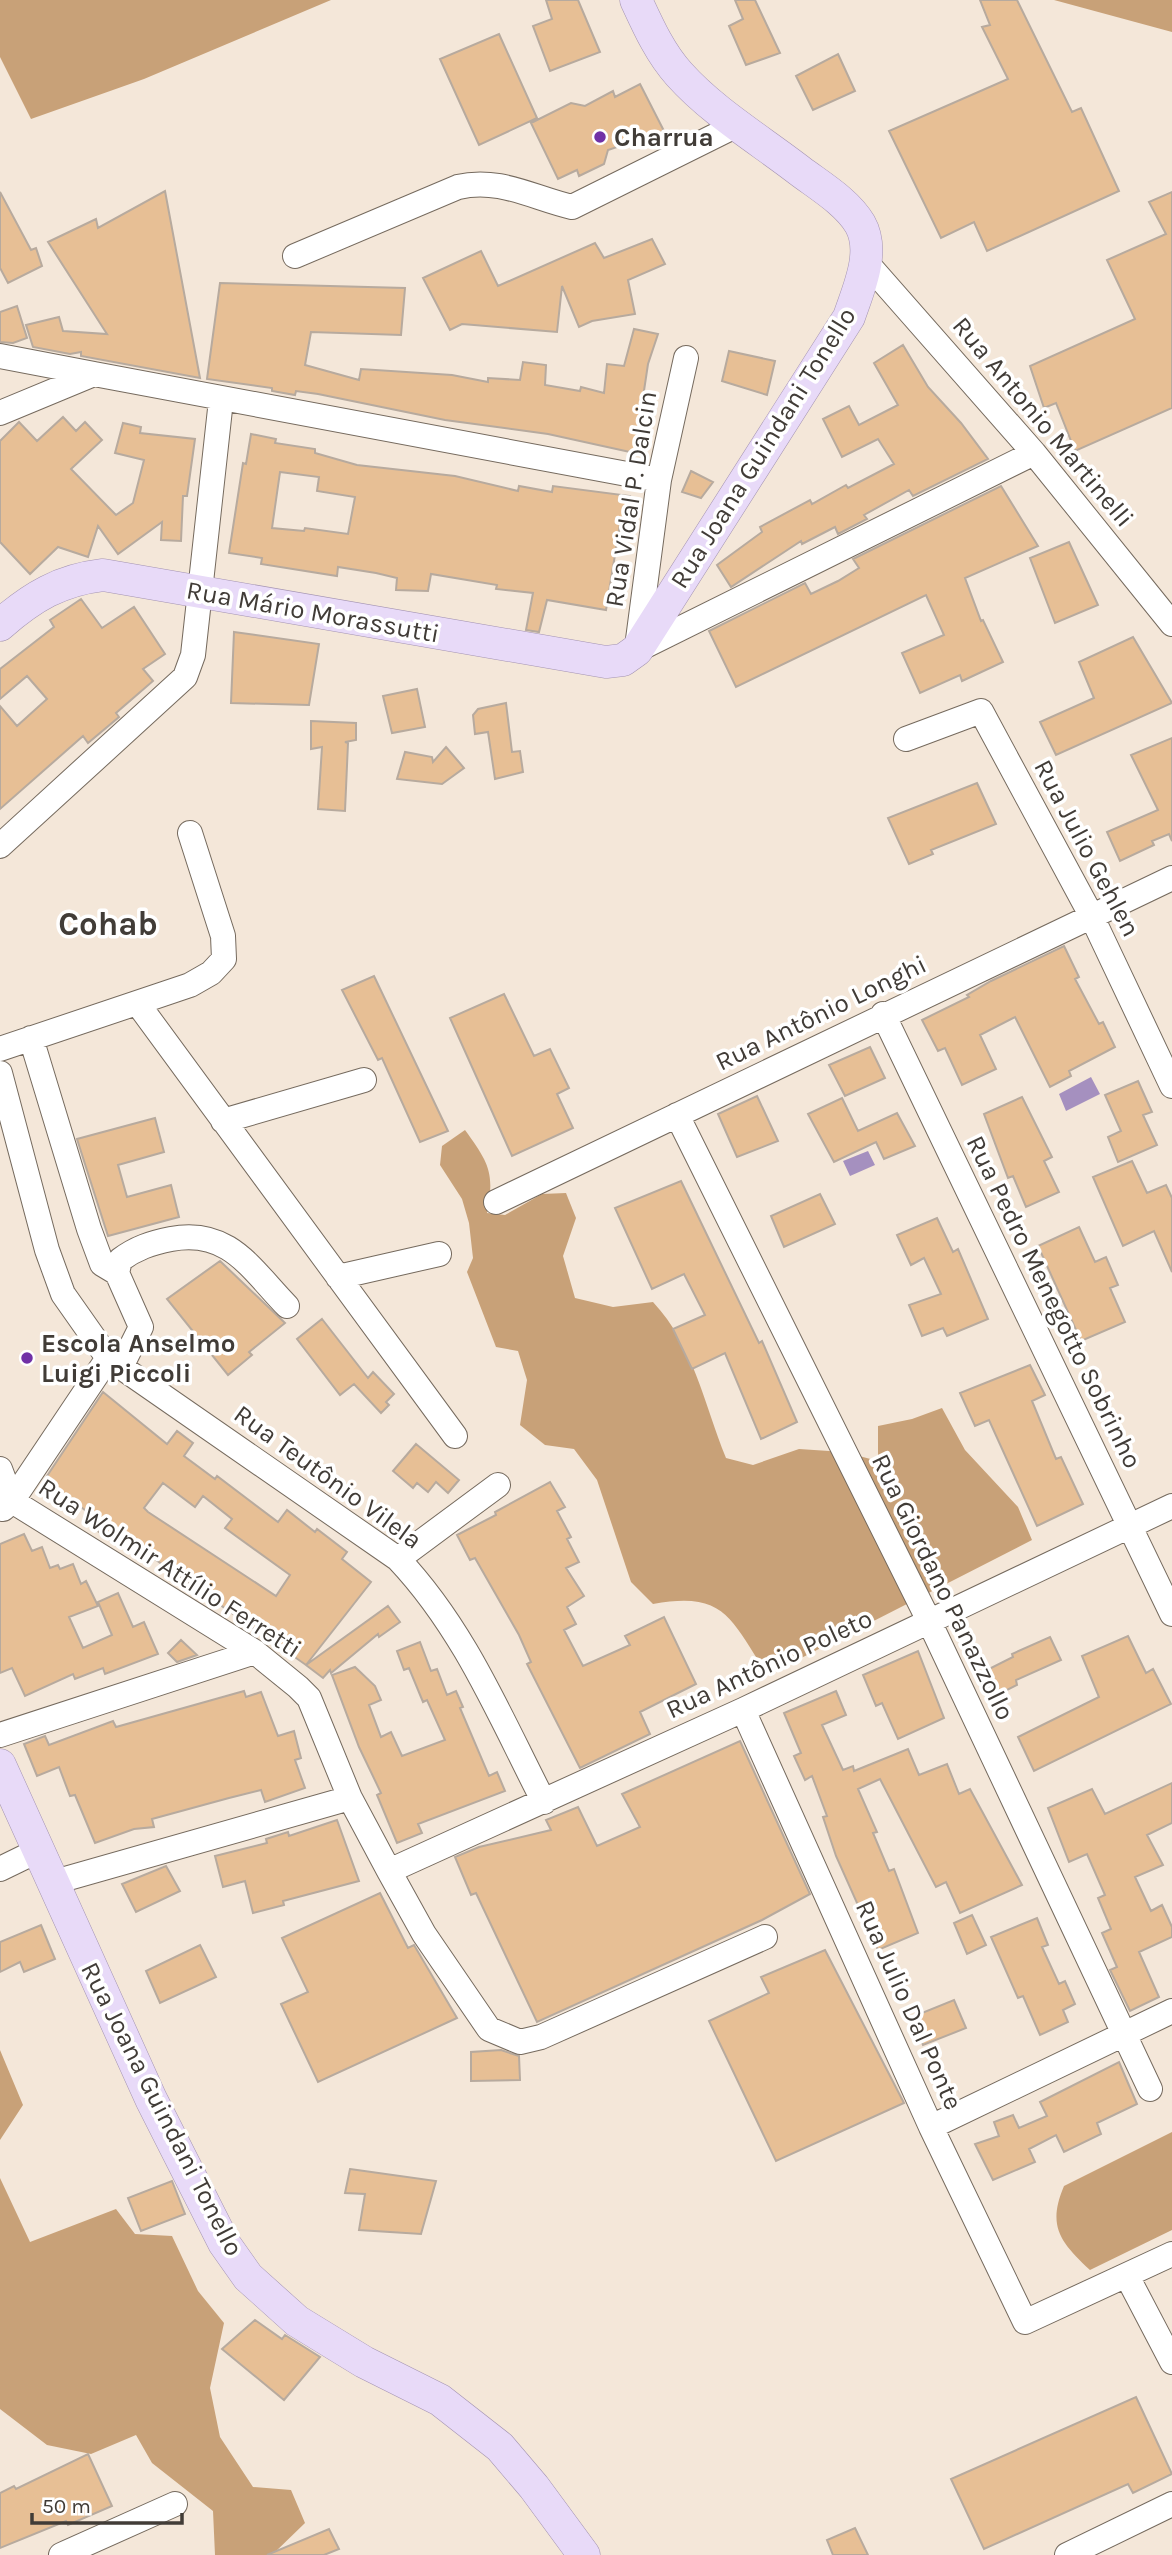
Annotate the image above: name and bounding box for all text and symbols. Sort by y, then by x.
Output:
place label: Charrua [614,122,714,153]
marker: Charrua [592,129,608,145]
street label: Rua Joana Guindani Tonello [664,302,862,594]
street label: Rua Antonio Martinelli [946,310,1140,534]
street label: Rua Vidal P. Dalcin [599,389,663,609]
street label: Rua Mário Morassutti [184,574,442,650]
street label: Rua Julio Gehlen [1027,754,1147,942]
district label: Cohab [58,905,158,943]
street label: Rua Antônio Longhi [710,948,932,1078]
street label: Rua Pedro Menegotto Sobrinho [960,1131,1148,1473]
place label: Escola Anselmo Luigi Piccoli [41,1328,235,1389]
marker: Escola Anselmo Luigi Piccoli [19,1350,35,1366]
street label: Rua Teutônio Vilela [228,1398,428,1556]
street label: Rua Giordano Panazzollo [865,1449,1021,1725]
street label: Rua Wolmir Attílio Ferretti [33,1471,307,1665]
street label: Rua Antônio Poleto [661,1603,877,1725]
street label: Rua Julio Dal Ponte [849,1895,969,2115]
street label: Rua Joana Guindani Tonello [74,1957,250,2261]
scale bar [32,2482,182,2526]
text: 50 m [42,2494,91,2518]

